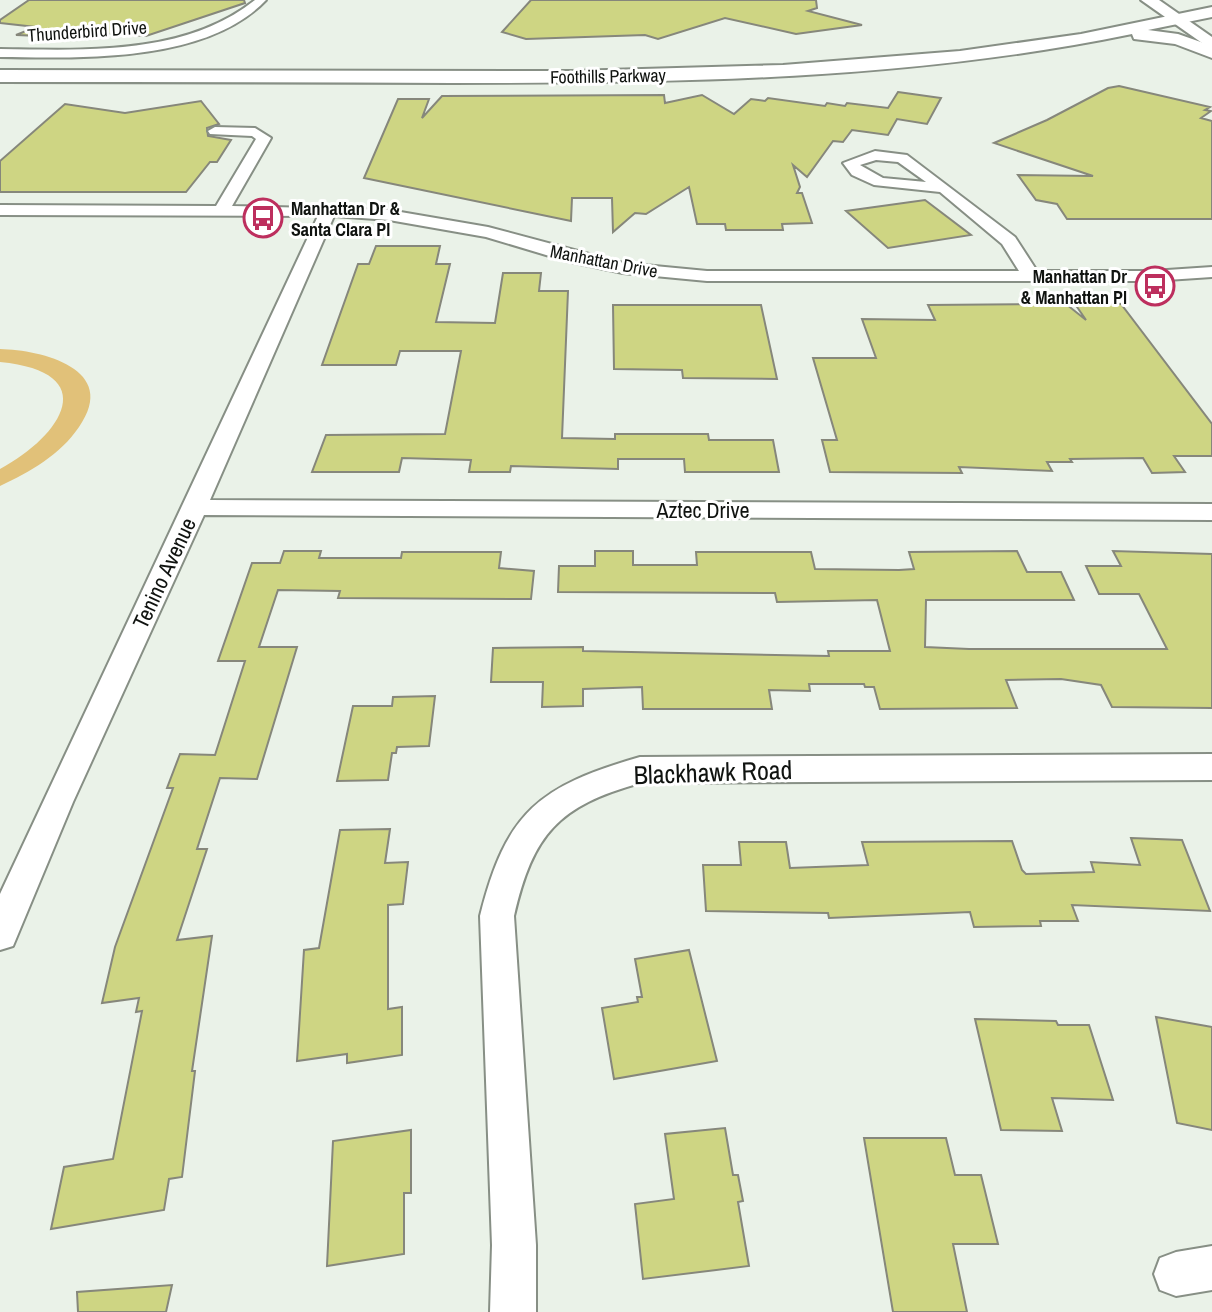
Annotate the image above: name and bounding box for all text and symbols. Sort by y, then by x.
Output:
street label: Thunderbird Drive [26,14,148,48]
street label: Foothills Parkway [550,62,667,90]
place label: Manhattan Dr & Santa Clara Pl [291,196,400,242]
bus stop icon: Manhattan Dr & Santa Clara Pl [242,197,284,239]
street label: Manhattan Drive [548,238,660,284]
place label: Manhattan Dr & Manhattan Pl [1020,264,1127,310]
bus stop icon: Manhattan Dr & Manhattan Pl [1134,265,1176,307]
street label: Aztec Drive [655,495,750,525]
street label: Tenino Avenue [125,513,203,633]
street label: Blackhawk Road [633,752,793,792]

